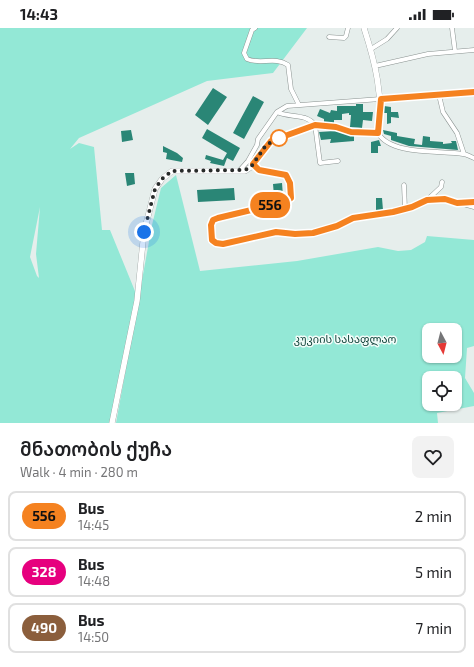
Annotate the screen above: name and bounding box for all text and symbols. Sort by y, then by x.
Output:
text: 14:43 [20,5,58,23]
unlabelled marker [270,129,288,147]
line badge: 556 [247,192,293,218]
text: 556 [258,196,282,213]
your location [134,222,154,242]
north arrow [422,323,462,363]
map controls [422,323,462,411]
park label: კუკიის სასაფლაო [294,332,396,346]
button: locate [422,371,462,411]
button: heart [412,436,454,478]
text: მნათობის ქუჩა [20,437,172,460]
text: Walk · 4 min · 280 m [20,464,138,480]
text: Bus [78,499,104,517]
text: 556 [32,507,56,524]
text: 2 min [415,507,452,525]
text: 14:45 [78,517,109,533]
text: Bus [78,555,104,573]
text: 328 [32,563,56,580]
text: 5 min [415,563,452,581]
text: 14:48 [78,573,110,589]
text: Bus [78,611,104,629]
text: 490 [31,619,57,636]
text: 7 min [415,619,452,637]
text: 14:50 [78,629,109,645]

